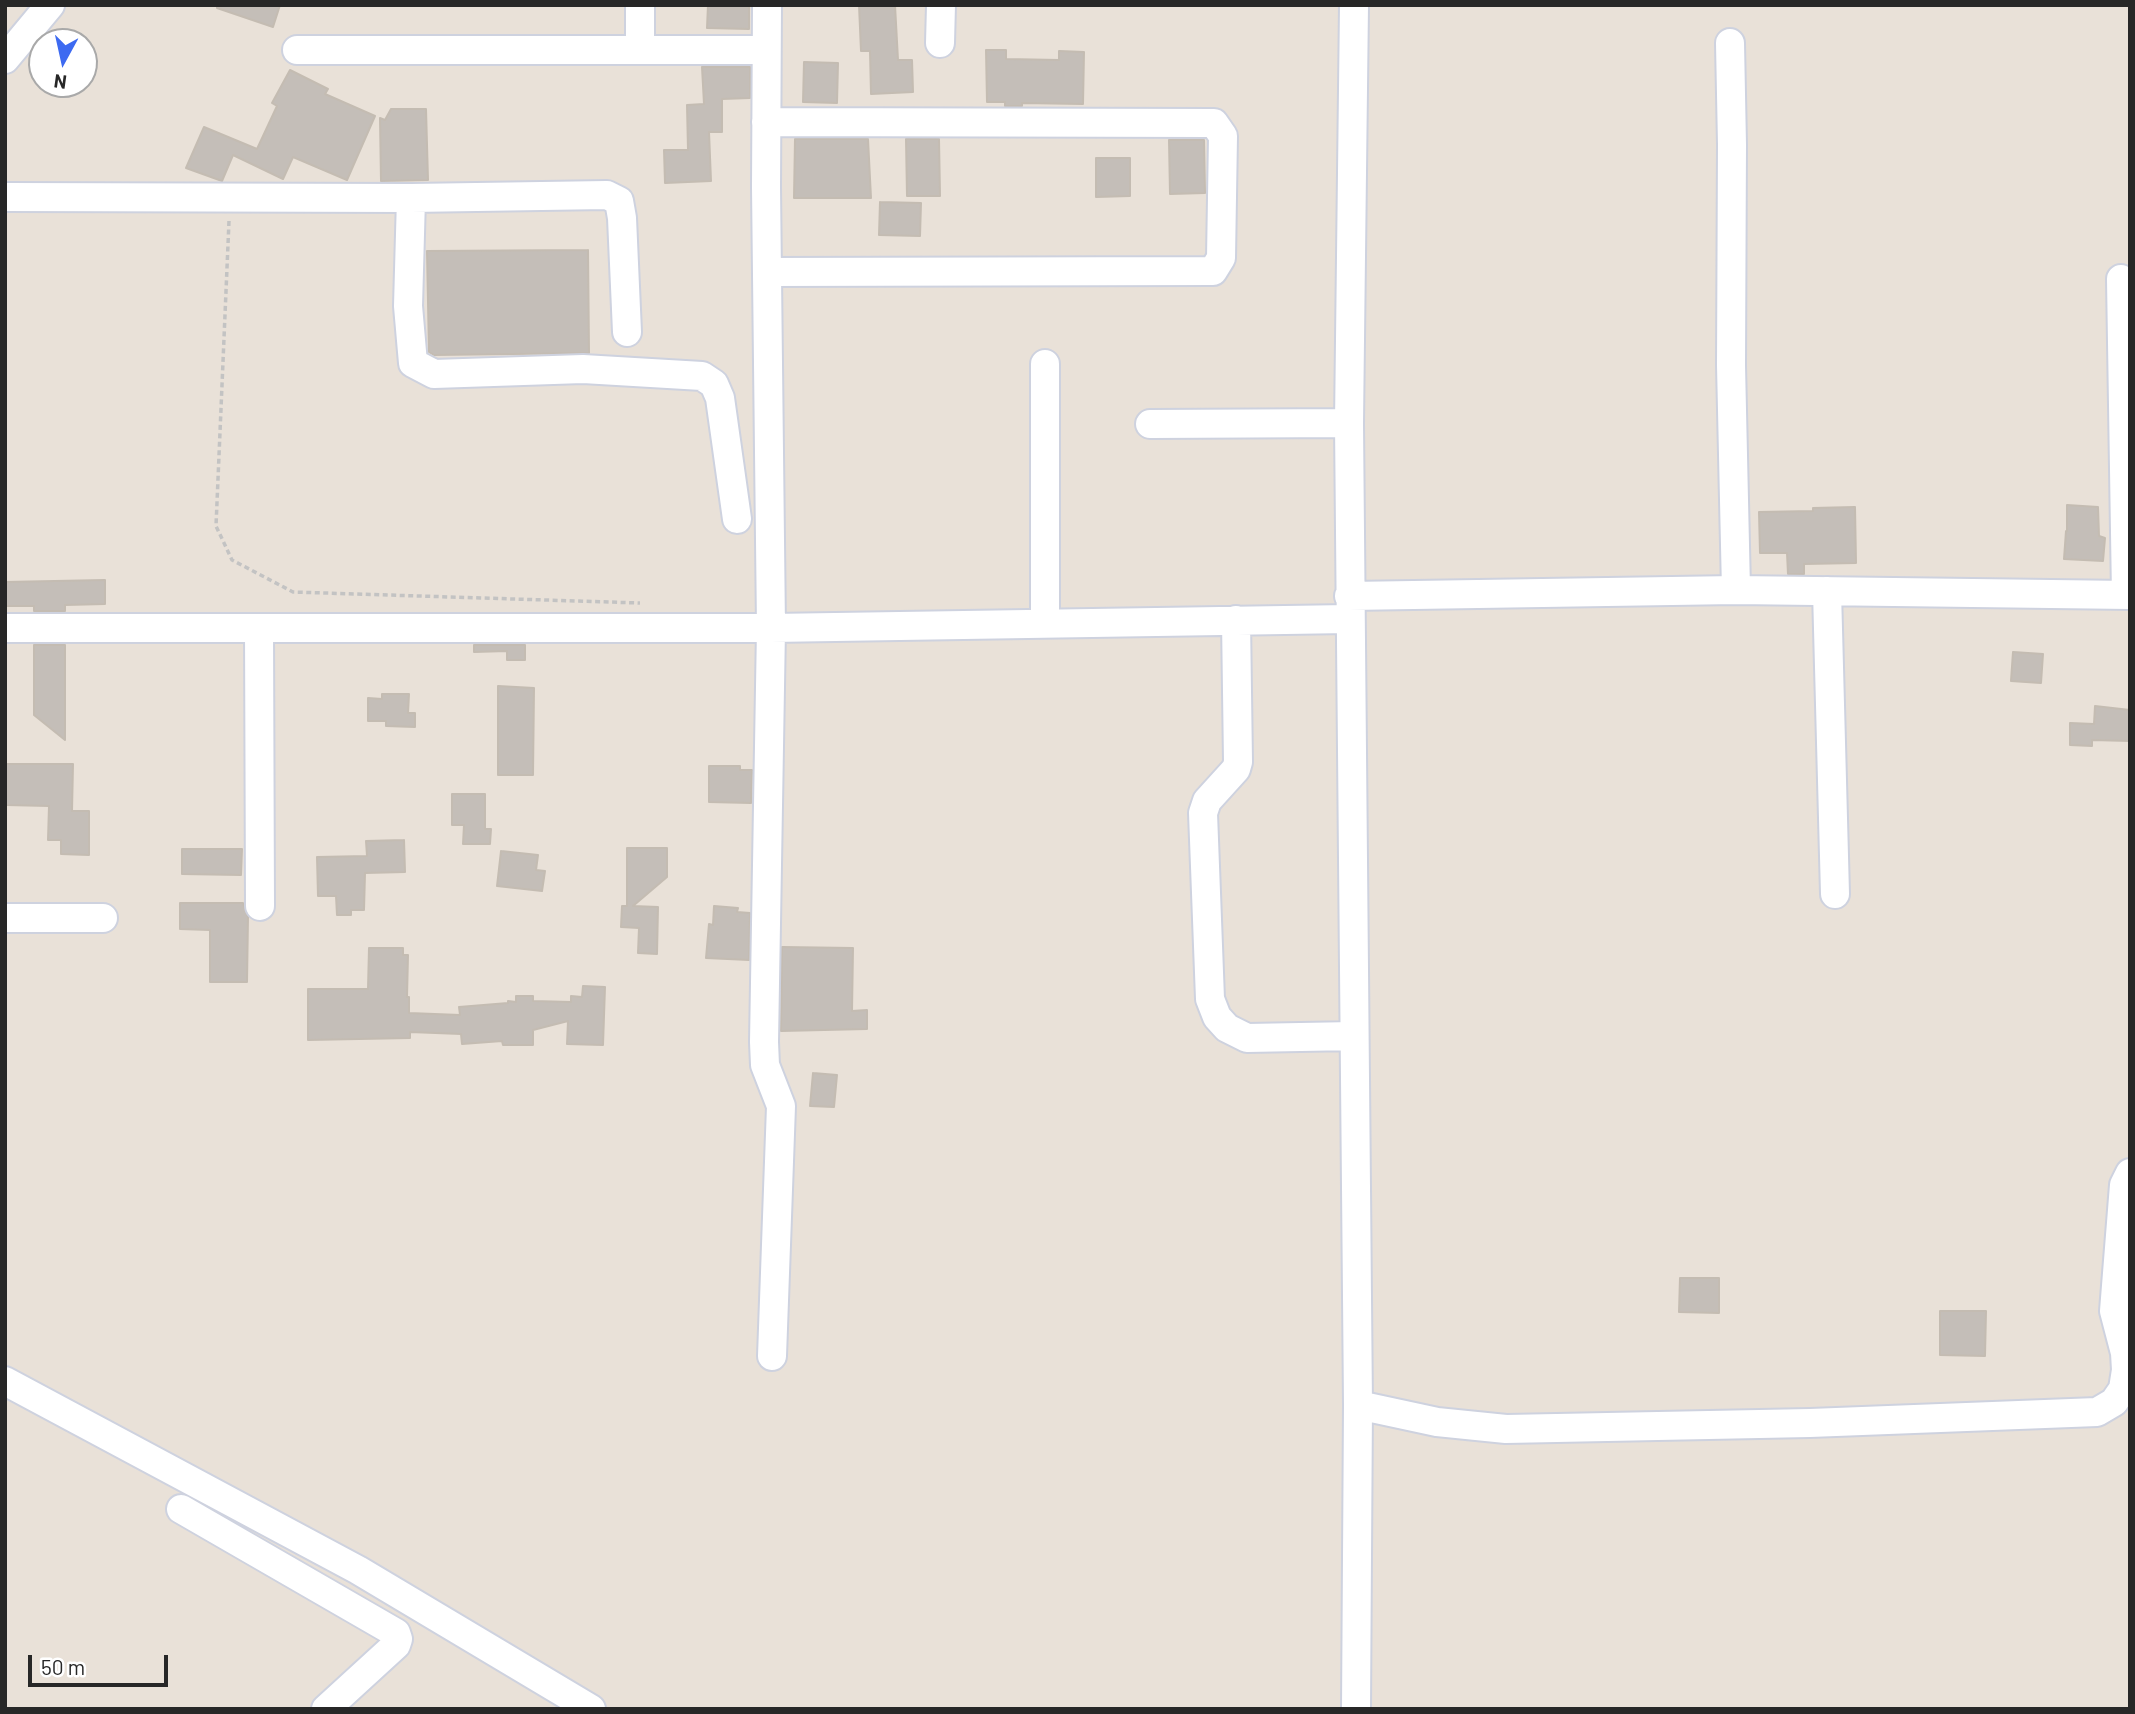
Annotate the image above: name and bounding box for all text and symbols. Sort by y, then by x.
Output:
north arrow [28,28,98,98]
text: N [52,70,68,95]
scale bar [32,1640,172,1684]
text: 50 m [41,1654,85,1679]

